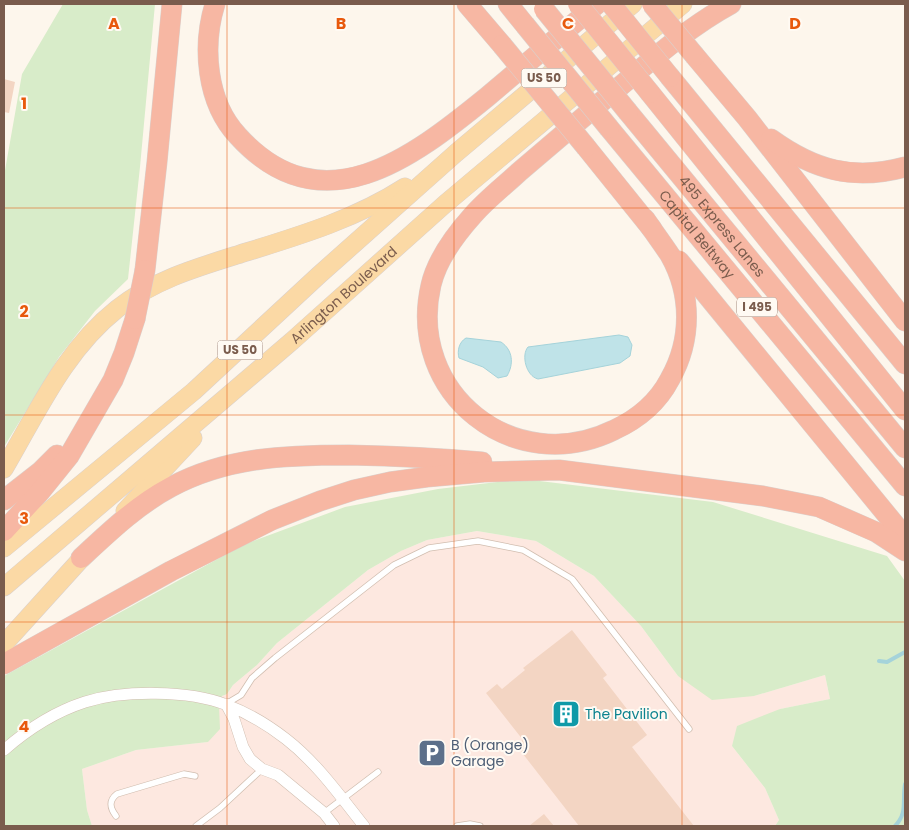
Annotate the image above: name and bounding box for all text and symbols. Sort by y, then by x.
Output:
text: A [108,12,120,35]
text: B [336,12,346,35]
text: C [562,12,574,35]
text: D [789,12,801,35]
road number: US 50 [522,68,566,88]
text: 1 [21,92,27,115]
street label: 495 Express Lanes [674,171,770,281]
street label: Capital Beltway [654,186,740,283]
street label: Arlington Boulevard [286,241,401,348]
road number: I 495 [737,298,777,316]
text: 2 [19,300,29,323]
road number: US 50 [218,340,262,360]
text: 3 [19,507,29,530]
building icon: The Pavilion [551,699,581,729]
place label: The Pavilion [585,704,668,724]
text: 4 [19,715,30,738]
place label: B (Orange) Garage [451,735,529,771]
parking icon: B (Orange) Garage [417,738,447,768]

